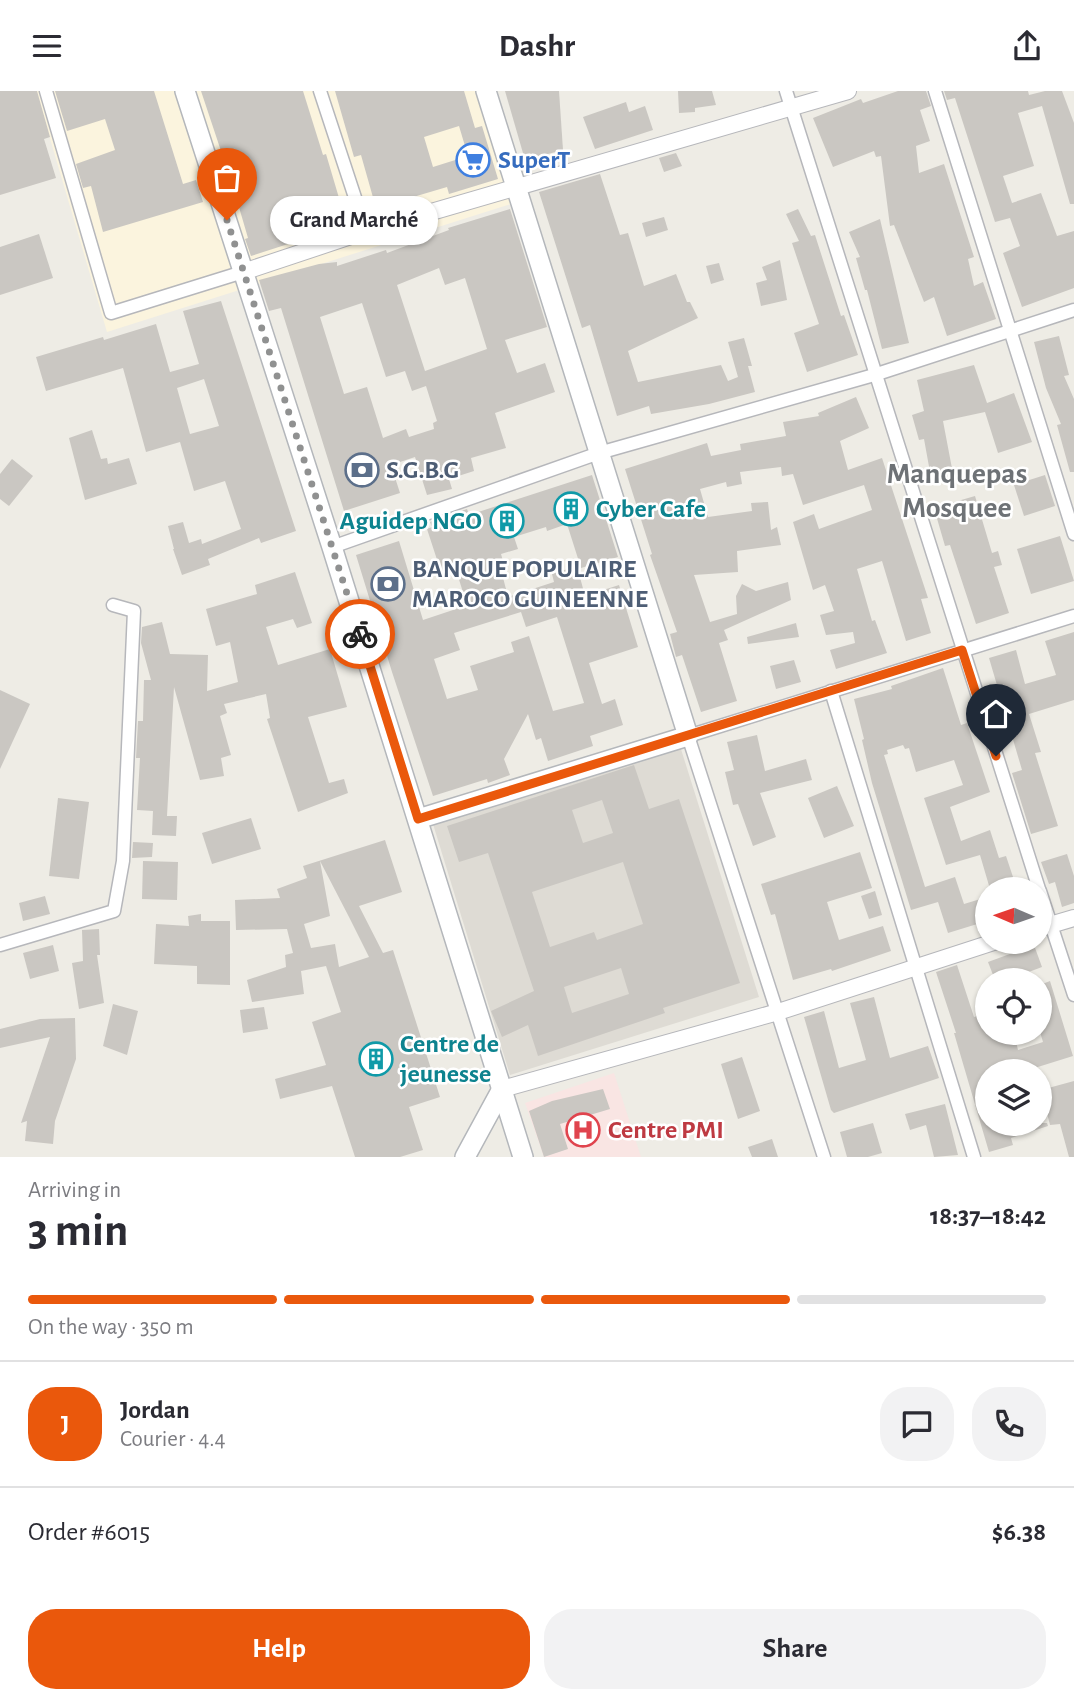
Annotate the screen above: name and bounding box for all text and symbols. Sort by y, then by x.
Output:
icon: menu [28,27,66,65]
icon: share [1008,27,1046,65]
text: Dashr [499,30,575,62]
supermarket icon: SuperT [454,141,492,179]
place label: SuperT [498,147,570,173]
pin [197,148,257,220]
icon: bag [208,159,246,197]
callout: Grand Marché [269,195,437,245]
text: Grand Marché [290,209,418,232]
bank icon: S.G.B.G [343,451,381,489]
place label: S.G.B.G [386,457,459,483]
district label: Manquepas Mosquee [887,459,1027,523]
building icon: Cyber Cafe [552,490,590,528]
place label: Cyber Cafe [596,496,706,522]
building icon: Aguidep NGO [488,502,526,540]
place label: Aguidep NGO [340,508,482,534]
place label: BANQUE POPULAIRE MAROCO GUINEENNE [412,556,648,612]
bank icon: BANQUE POPULAIRE MAROCO GUINEENNE [369,565,407,603]
courier [325,599,395,669]
icon: bike [341,615,379,653]
pin [966,684,1026,756]
icon: home [977,695,1015,733]
north arrow [975,877,1052,954]
map controls [975,877,1052,1136]
button: locate [975,968,1052,1045]
place label: Centre de jeunesse [400,1031,499,1087]
building icon: Centre de jeunesse [357,1040,395,1078]
button: layers [975,1059,1052,1136]
hospital icon: Centre PMI [564,1111,602,1149]
place label: Centre PMI [608,1117,724,1143]
text: Arriving in [28,1179,121,1202]
text: 18:37–18:42 [930,1203,1046,1229]
text: 3 min [28,1208,128,1254]
text: On the way · 350 m [28,1316,194,1339]
button: chat [880,1387,954,1461]
button: phone [972,1387,1046,1461]
text: Jordan [120,1397,190,1423]
text: J [61,1411,69,1437]
text: Courier · 4.4 [120,1428,226,1451]
text: Order #6015 [28,1519,150,1545]
text: $6.38 [992,1519,1046,1545]
button: Help [28,1609,530,1689]
button: Share [544,1609,1046,1689]

